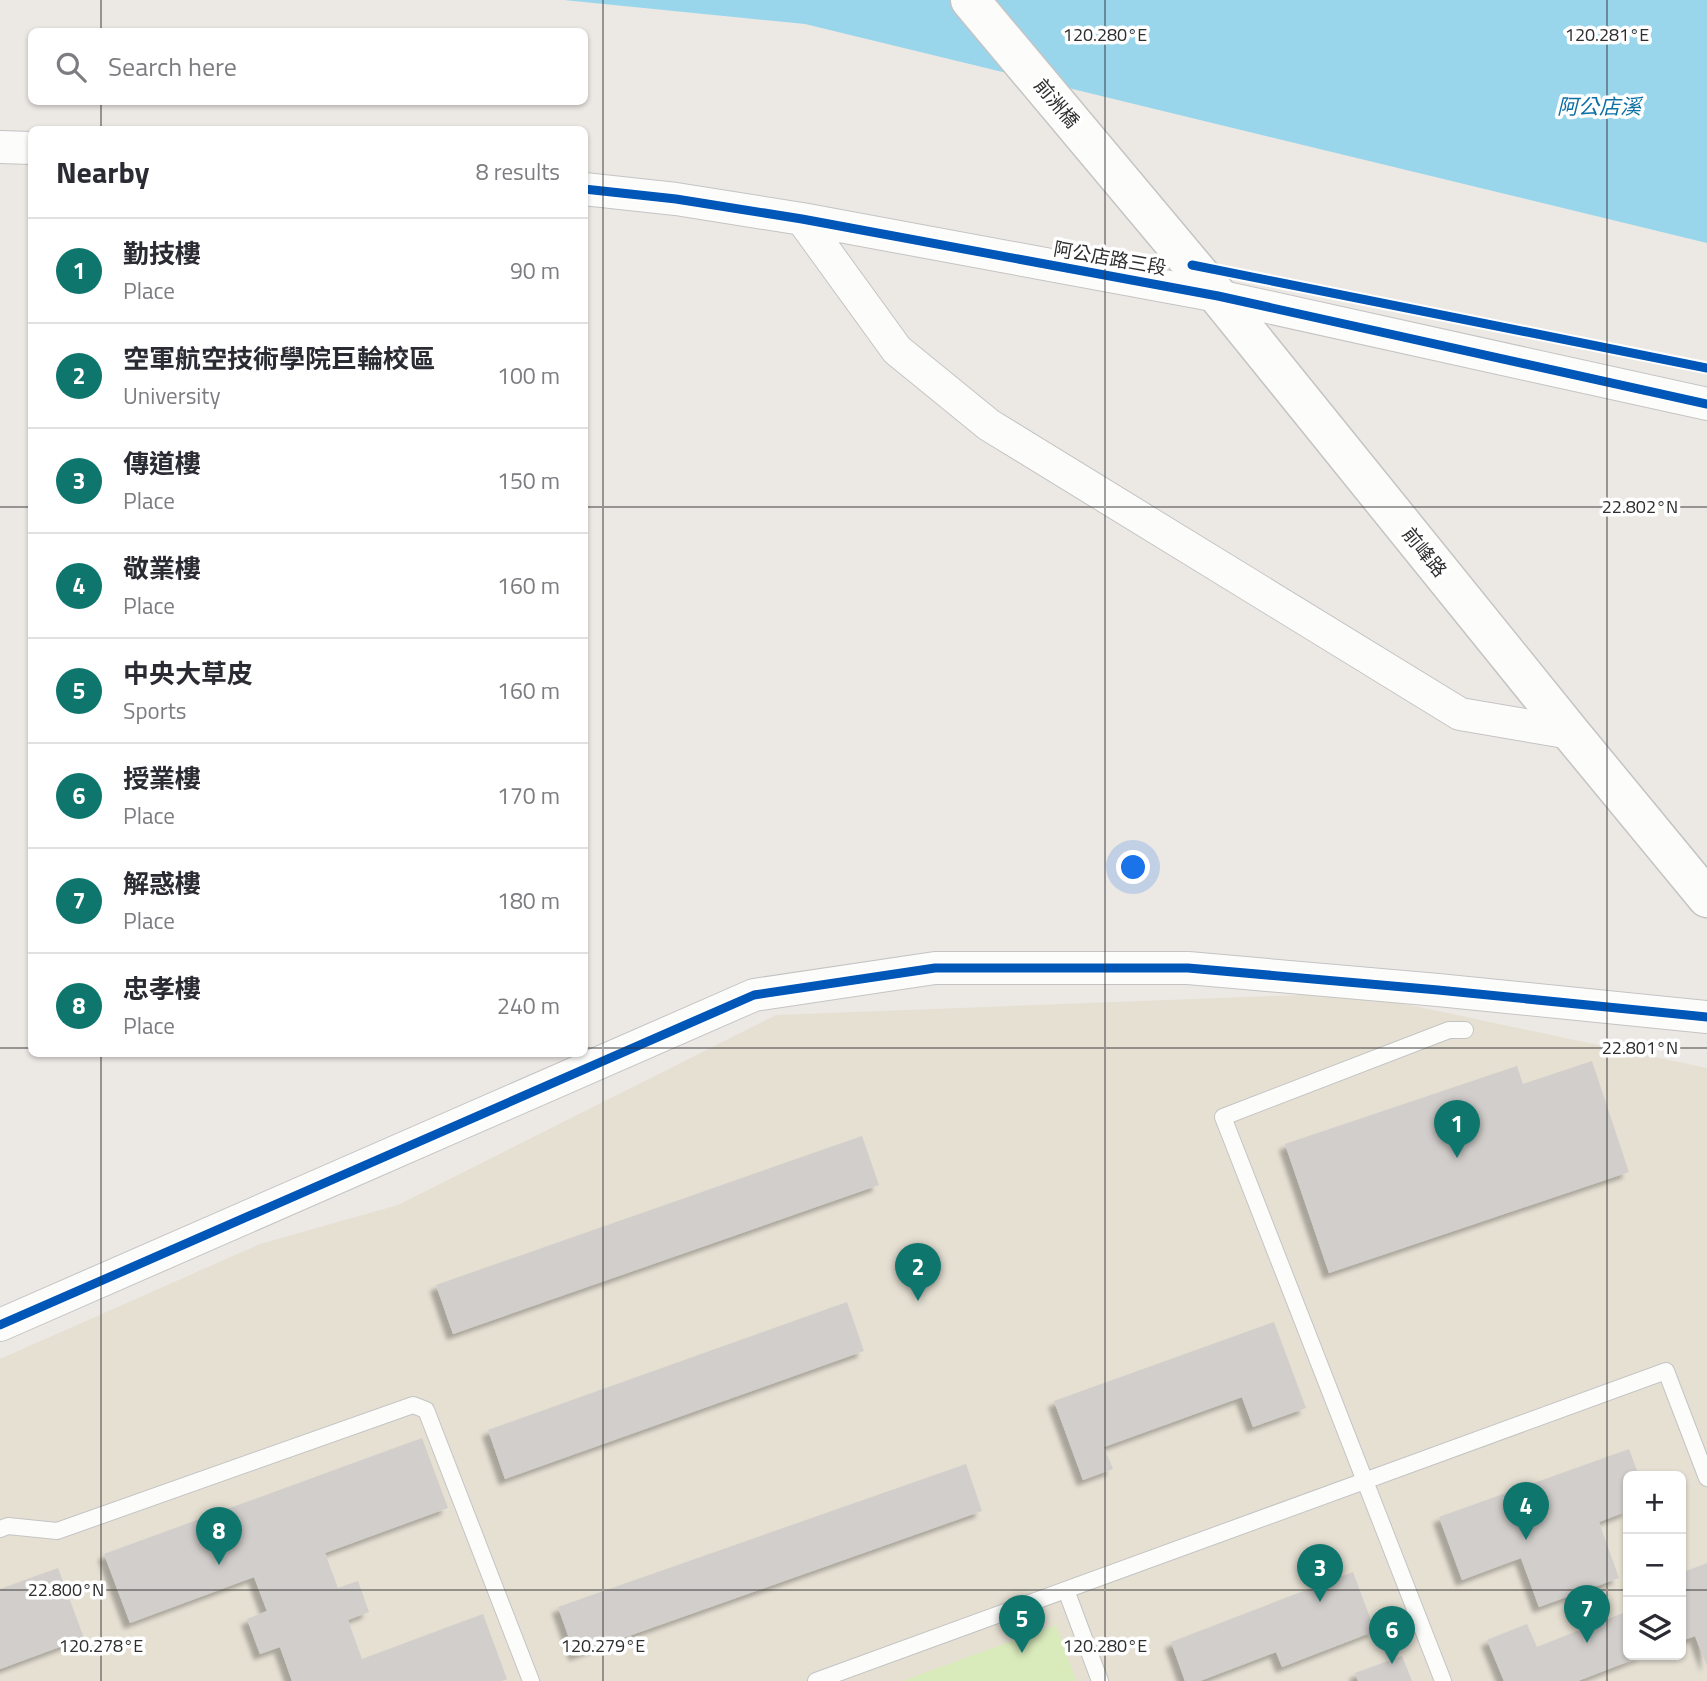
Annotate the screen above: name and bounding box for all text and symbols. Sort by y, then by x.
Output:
text: 120.280°E [1063,21,1147,48]
text: 120.281°E [1565,21,1649,48]
search box [28,28,588,105]
text: Search here [108,47,237,86]
icon: search [52,48,90,86]
street label: 前洲橋 [1028,72,1087,134]
water label: 阿公店溪 [1557,90,1644,122]
text: Nearby [56,149,149,195]
text: 8 results [476,154,560,189]
street label: 阿公店路三段 [1051,233,1169,282]
text: 勤技樓 [123,234,201,273]
text: 1 [73,253,85,288]
text: 90 m [510,253,560,288]
text: Place [123,273,175,308]
text: 空軍航空技術學院巨輪校區 [123,339,435,378]
text: 2 [73,358,85,393]
text: 100 m [497,358,560,393]
text: University [123,378,221,413]
text: 傳道樓 [123,444,201,483]
text: 3 [73,463,85,498]
text: 150 m [497,463,560,498]
text: Place [123,483,175,518]
text: 22.802°N [1602,493,1678,520]
street label: 前峰路 [1396,520,1455,583]
text: 敬業樓 [123,549,201,588]
text: 4 [73,568,85,603]
text: 160 m [497,568,560,603]
text: Place [123,588,175,623]
text: 中央大草皮 [123,654,253,693]
text: 5 [73,673,85,708]
text: 160 m [497,673,560,708]
text: Sports [123,693,186,728]
text: 授業樓 [123,759,201,798]
text: 6 [73,778,85,813]
text: 170 m [497,778,560,813]
text: Place [123,798,175,833]
your location [1116,850,1150,884]
text: 解惑樓 [123,864,201,903]
text: 7 [73,883,85,918]
text: 180 m [497,883,560,918]
text: Place [123,903,175,938]
text: 忠孝樓 [123,969,201,1008]
text: 8 [73,988,85,1023]
text: 240 m [497,988,560,1023]
text: Place [123,1008,175,1043]
text: 22.801°N [1602,1034,1678,1061]
pin: 1 [1434,1100,1480,1158]
pin: 2 [895,1243,941,1301]
map controls [1623,1471,1686,1660]
button: + [1623,1471,1686,1534]
pin: 4 [1503,1482,1549,1540]
pin: 8 [196,1507,242,1565]
button: − [1623,1534,1686,1597]
pin: 3 [1297,1544,1343,1602]
text: 22.800°N [28,1576,104,1603]
pin: 7 [1564,1585,1610,1643]
pin: 5 [999,1595,1045,1653]
button: layers [1623,1597,1686,1660]
pin: 6 [1369,1606,1415,1664]
text: 120.278°E [59,1632,143,1659]
text: 120.279°E [561,1632,645,1659]
text: 120.280°E [1063,1632,1147,1659]

